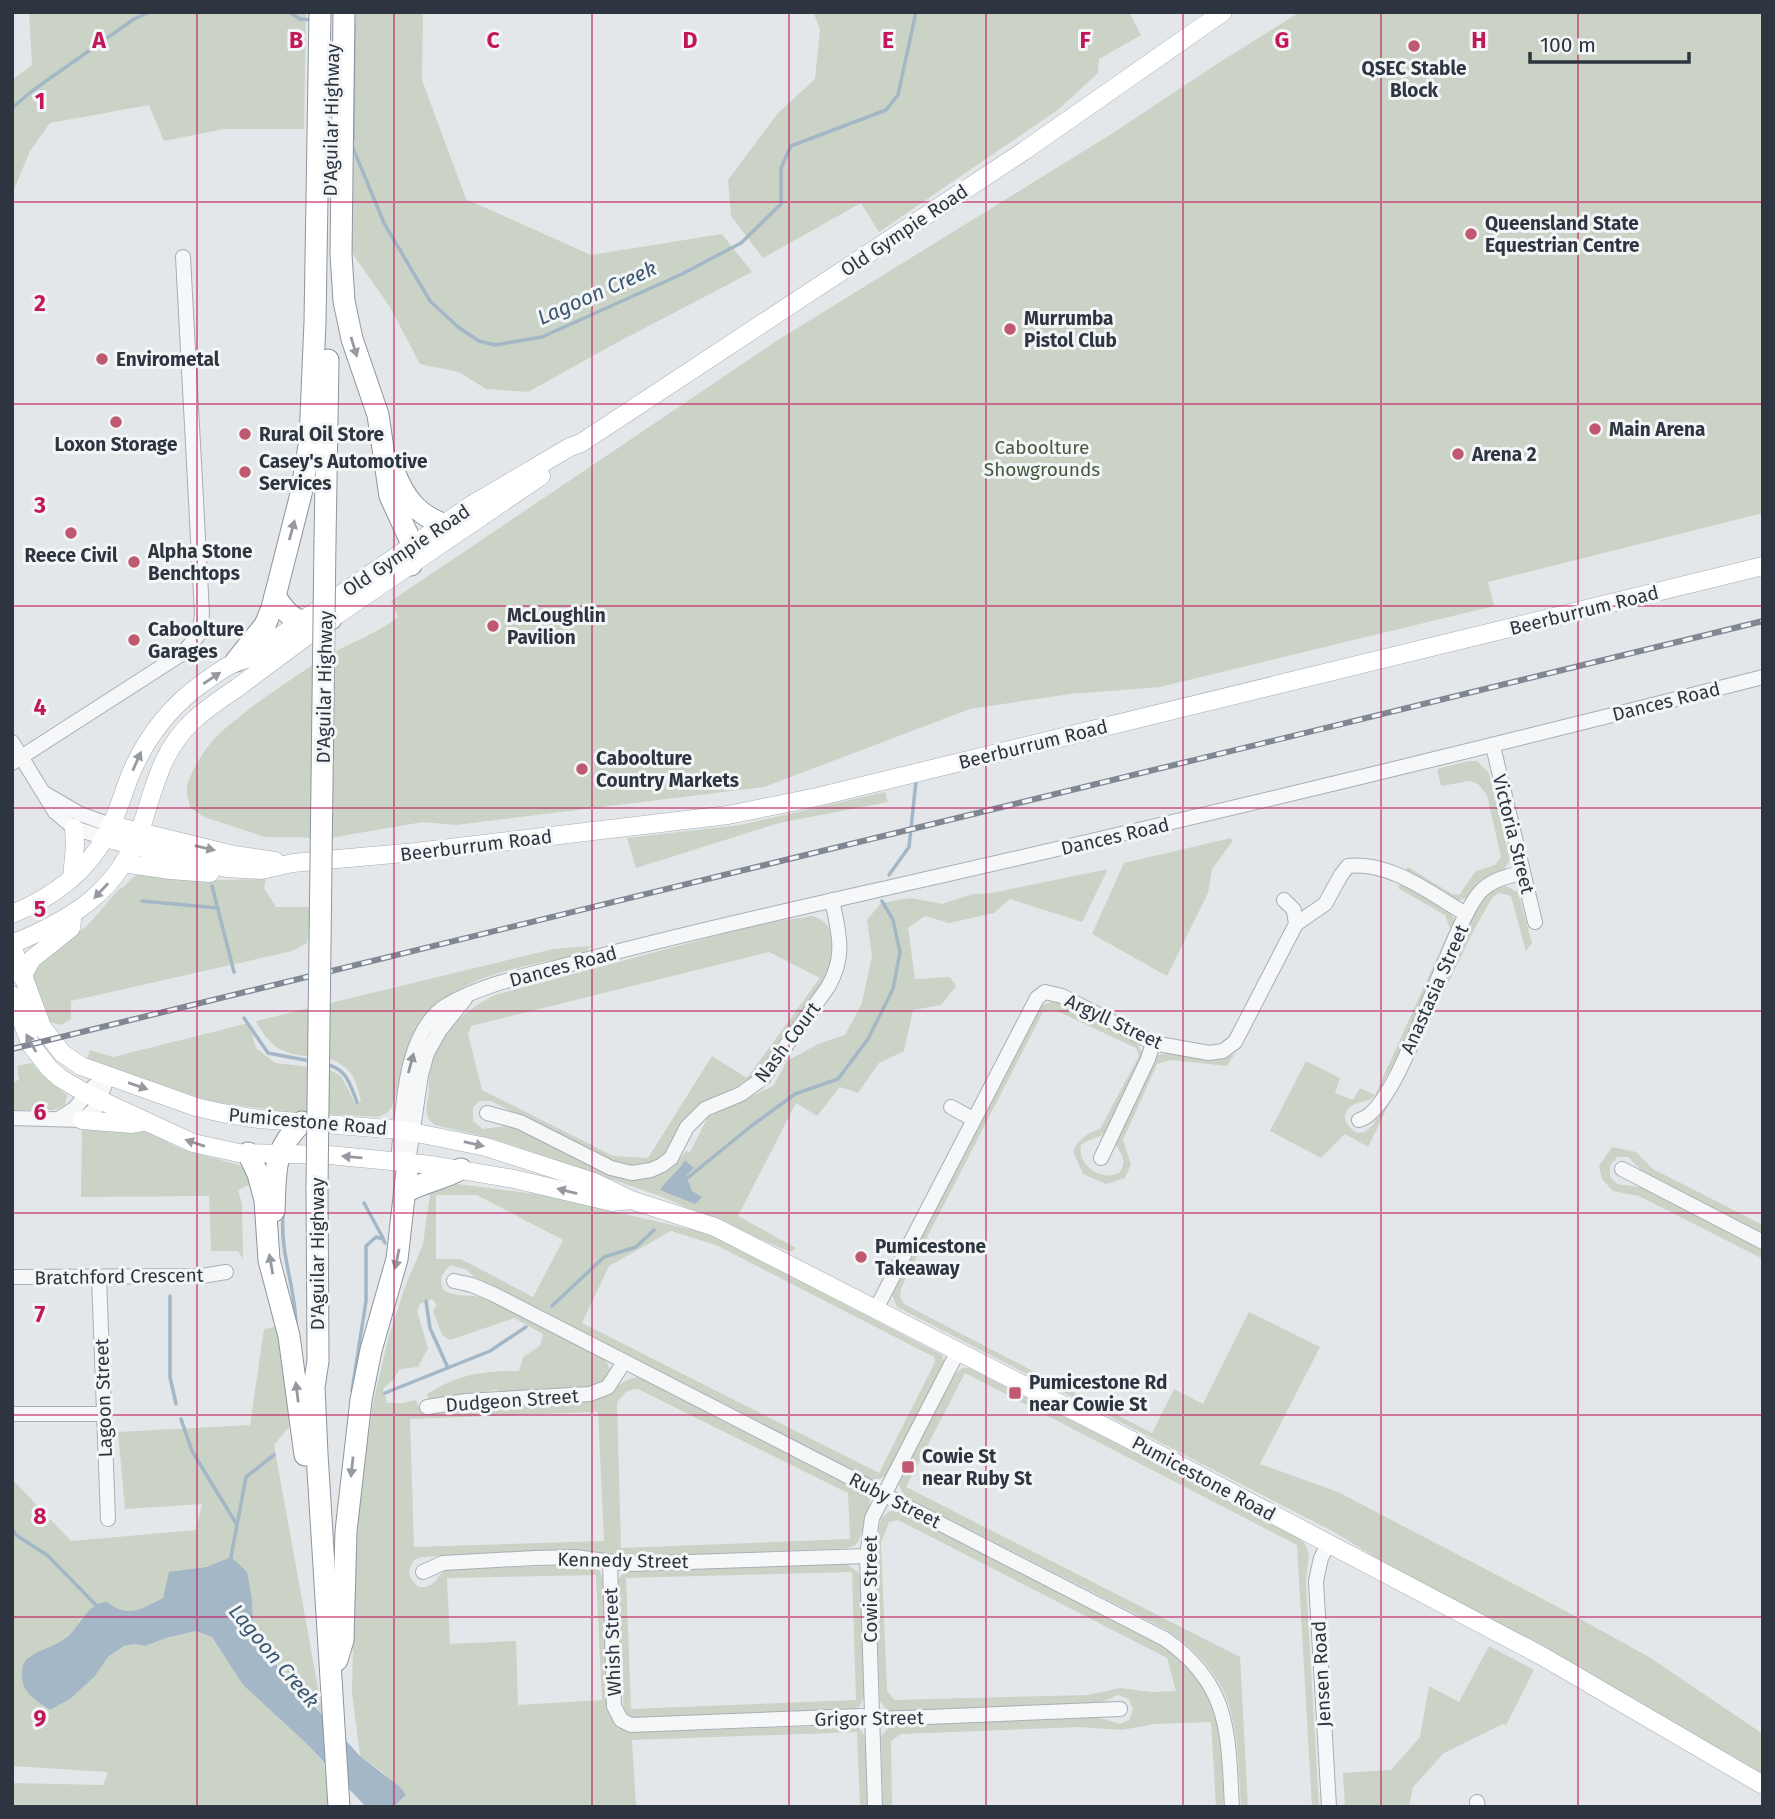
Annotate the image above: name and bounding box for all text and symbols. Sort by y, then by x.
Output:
scale bar [1530,21,1689,65]
text: A [91,26,106,54]
text: B [289,26,303,54]
text: C [486,26,500,54]
text: D [683,26,698,54]
text: E [882,26,894,54]
text: F [1079,26,1091,54]
text: G [1275,26,1289,54]
text: H [1471,26,1487,54]
text: 100 m [1540,32,1596,58]
marker: QSEC Stable Block [1406,38,1422,54]
street label: D'Aguilar Highway [319,43,344,197]
place label: QSEC Stable Block [1362,57,1466,102]
text: 1 [35,87,45,115]
street label: Old Gympie Road [836,179,972,281]
place label: Queensland State Equestrian Centre [1485,212,1640,257]
marker: Queensland State Equestrian Centre [1463,226,1479,242]
water label: Lagoon Creek [533,255,661,331]
text: 2 [34,289,46,317]
place label: Murrumba Pistol Club [1024,307,1117,352]
marker: Murrumba Pistol Club [1002,321,1018,337]
one-way arrow [350,337,360,358]
place label: Envirometal [116,348,220,371]
marker: Envirometal [94,351,110,367]
marker: Loxon Storage [108,414,124,430]
place label: Main Arena [1609,418,1705,441]
marker: Main Arena [1587,421,1603,437]
place label: Rural Oil Store [259,423,384,446]
marker: Rural Oil Store [237,426,253,442]
place label: Loxon Storage [55,433,177,456]
park label: Caboolture Showgrounds [984,436,1100,481]
place label: Arena 2 [1471,443,1537,466]
marker: Arena 2 [1450,446,1466,462]
place label: Casey's Automotive Services [259,450,427,495]
marker: Casey's Automotive Services [237,464,253,480]
text: 3 [33,491,46,519]
street label: Old Gympie Road [338,499,474,601]
one-way arrow [287,519,298,541]
marker: Reece Civil [63,525,79,541]
place label: Alpha Stone Benchtops [147,540,252,585]
place label: Reece Civil [24,544,118,567]
marker: Alpha Stone Benchtops [126,554,142,570]
street label: Beerburrum Road [1507,581,1661,640]
place label: McLoughlin Pavilion [507,604,606,649]
street label: D'Aguilar Highway [312,610,337,764]
place label: Caboolture Garages [148,618,244,663]
marker: McLoughlin Pavilion [485,618,501,634]
marker: Caboolture Garages [126,632,142,648]
one-way arrow [202,671,221,684]
street label: Dances Road [1610,677,1722,726]
text: 4 [34,693,47,721]
street label: Beerburrum Road [956,715,1110,774]
place label: Caboolture Country Markets [596,747,739,792]
one-way arrow [131,751,142,772]
marker: Caboolture Country Markets [574,761,590,777]
street label: Victoria Street [1488,772,1539,896]
street label: Dances Road [1059,813,1171,860]
street label: Beerburrum Road [399,825,553,866]
one-way arrow [194,843,216,854]
one-way arrow [93,882,109,899]
text: 5 [34,895,46,923]
street label: Anastasia Street [1396,921,1473,1057]
street label: Dances Road [507,941,619,992]
street label: Argyll Street [1061,989,1166,1054]
street label: Nash Court [750,997,825,1087]
one-way arrow [25,1034,37,1053]
one-way arrow [406,1051,417,1073]
one-way arrow [128,1081,149,1092]
text: 6 [34,1098,47,1126]
street label: Pumicestone Road [228,1103,388,1140]
one-way arrow [185,1137,206,1148]
one-way arrow [463,1139,485,1150]
one-way arrow [341,1151,363,1162]
street label: D'Aguilar Highway [306,1177,329,1331]
one-way arrow [556,1185,578,1196]
place label: Pumicestone Takeaway [875,1235,986,1280]
one-way arrow [391,1248,402,1270]
marker: Pumicestone Takeaway [853,1249,869,1265]
one-way arrow [265,1253,276,1275]
street label: Bratchford Crescent [34,1264,204,1289]
text: 7 [35,1300,46,1328]
street label: Lagoon Street [90,1338,117,1458]
place label: Pumicestone Rd near Cowie St [1029,1371,1167,1416]
one-way arrow [291,1381,302,1403]
street label: Dudgeon Street [445,1384,580,1417]
marker: Pumicestone Rd near Cowie St [1007,1385,1023,1401]
street label: Pumicestone Road [1128,1431,1279,1526]
place label: Cowie St near Ruby St [922,1445,1033,1490]
one-way arrow [347,1457,358,1479]
marker: Cowie St near Ruby St [900,1459,916,1475]
street label: Ruby Street [845,1468,945,1533]
text: 8 [33,1502,47,1530]
street label: Cowie Street [859,1535,882,1643]
street label: Kennedy Street [557,1548,689,1573]
street label: Whish Street [599,1587,626,1697]
water label: Lagoon Creek [223,1599,325,1713]
street label: Jensen Road [1307,1620,1336,1728]
text: 9 [34,1704,47,1732]
street label: Grigor Street [814,1706,924,1731]

